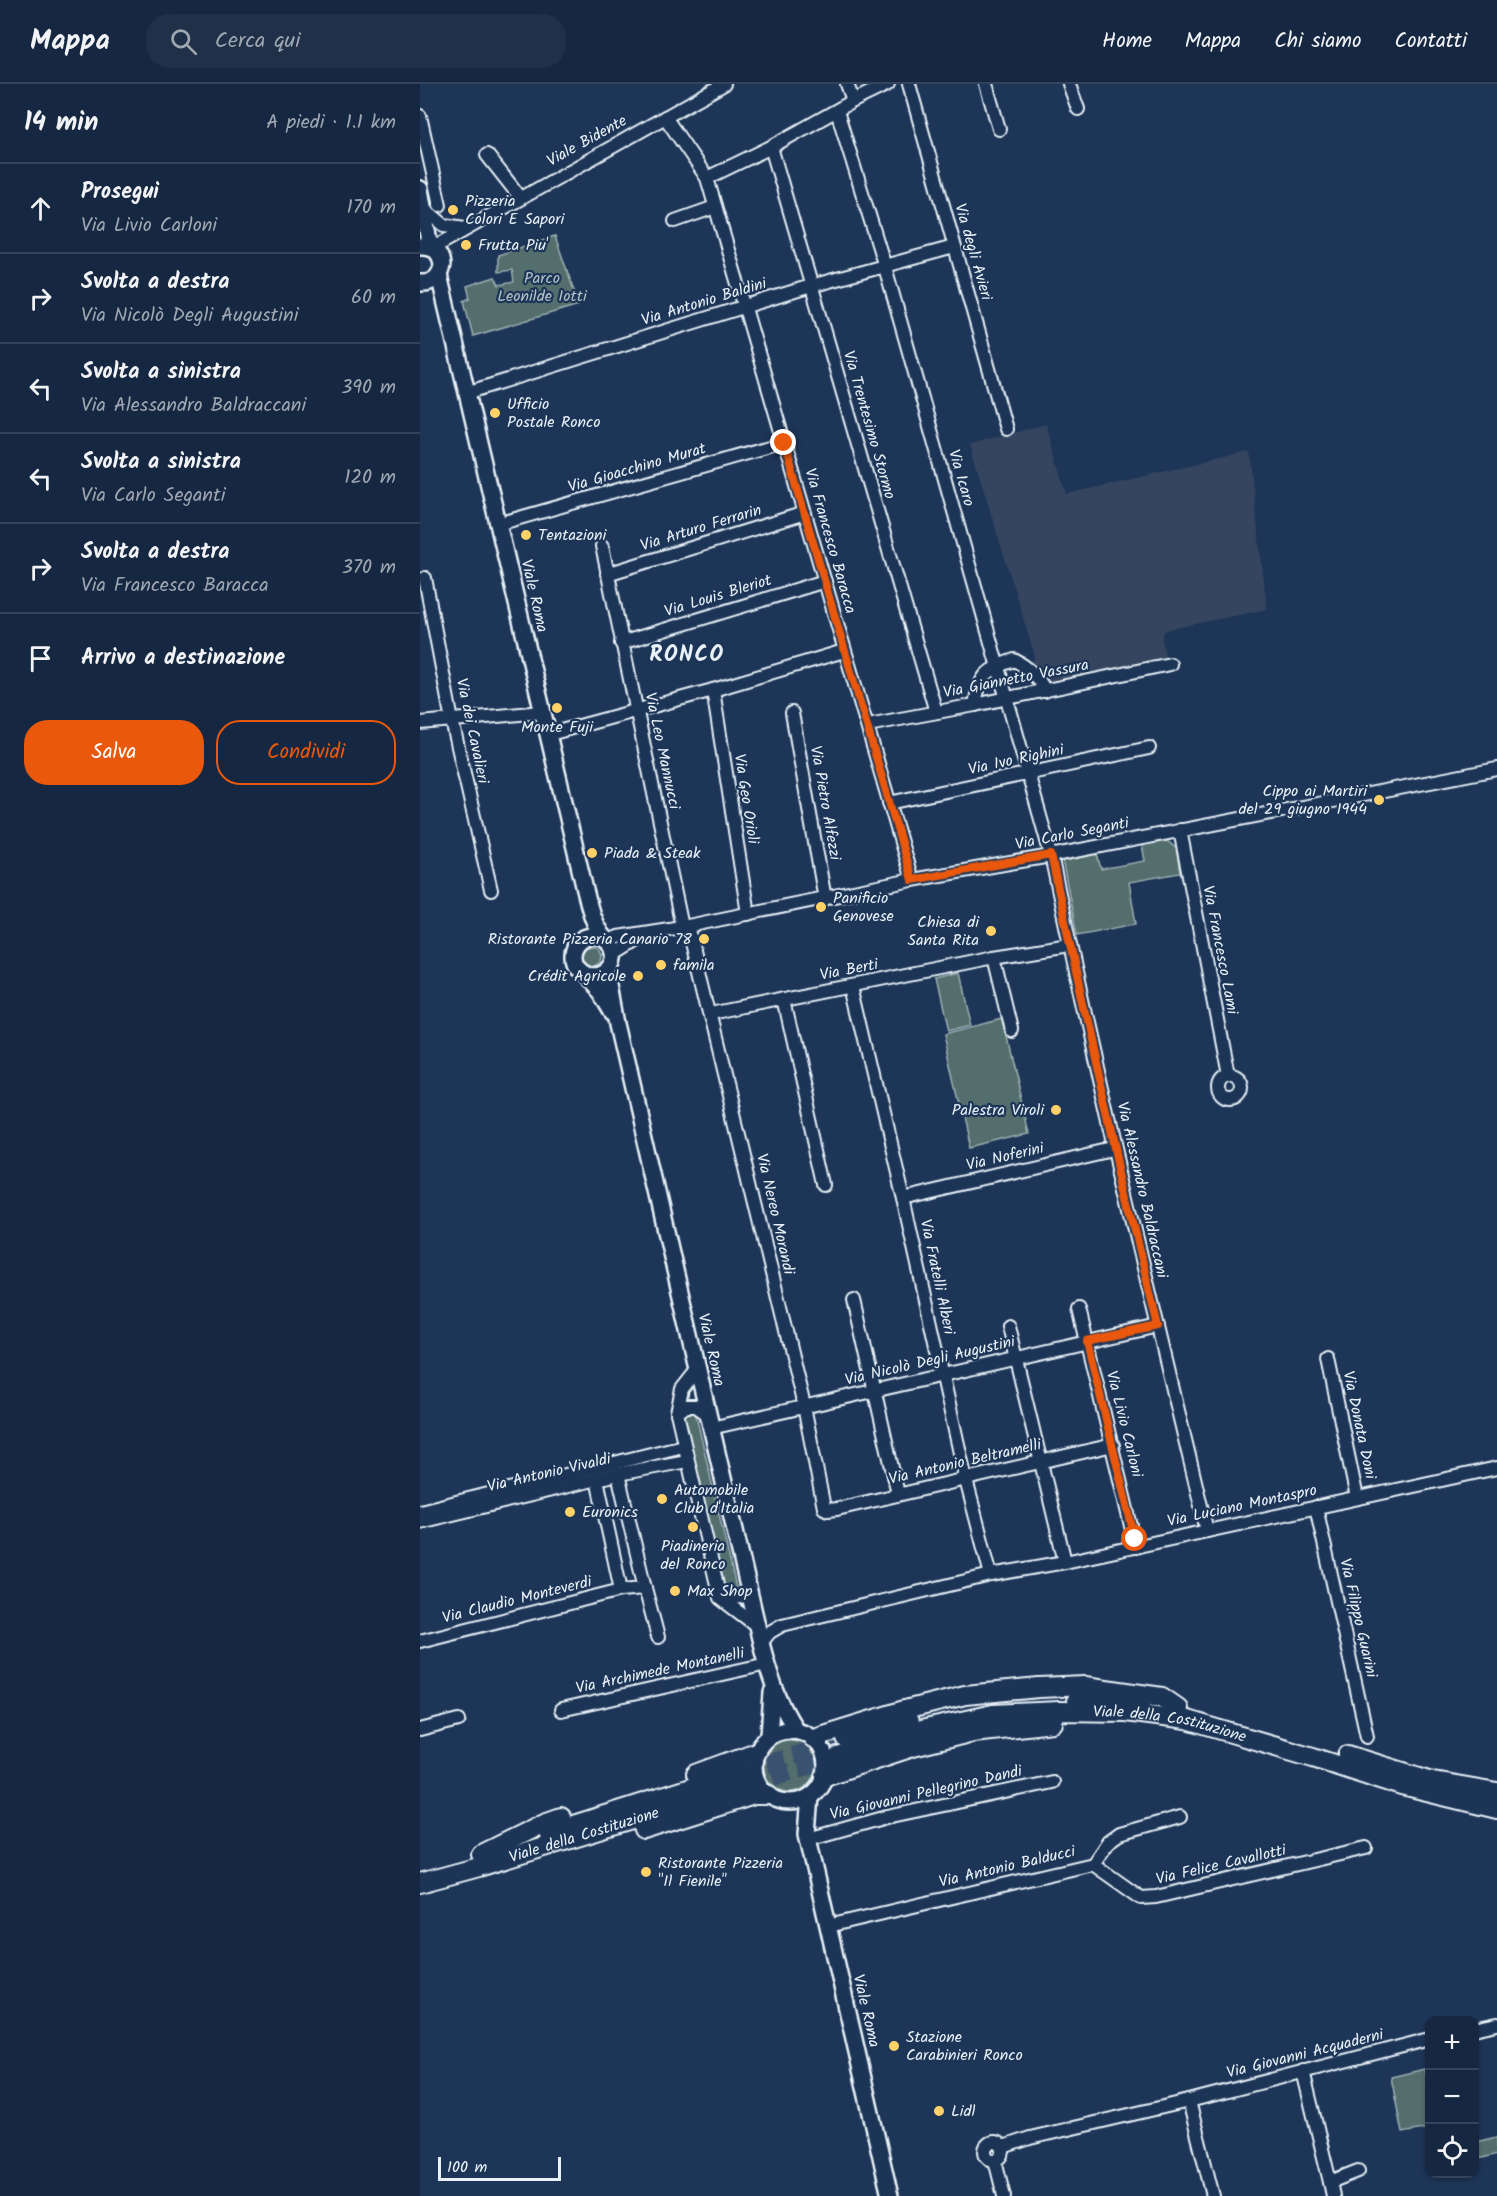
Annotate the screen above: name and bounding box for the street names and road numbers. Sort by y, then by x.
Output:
street label: Viale Bidente [542,109,632,173]
street label: Via degli Avieri [947,201,999,305]
street label: Via Antonio Baldini [638,271,771,333]
street label: Via Trentesimo Stormo [836,348,902,502]
street label: Via Gioacchino Murat [565,436,710,500]
street label: Via Icaro [941,446,981,510]
street label: Via Francesco Baracca [797,465,863,617]
street label: Via Arturo Ferrarin [637,498,765,558]
street label: Viale Roma [513,557,555,635]
street label: Via Louis Bleriot [661,568,775,624]
street label: Via Giannetto Vassura [941,653,1091,705]
street label: Via dei Cavalieri [449,676,496,787]
street label: Via Leo Mannucci [637,690,687,813]
street label: Via Ivo Righini [966,737,1067,782]
street label: Via Pietro Alfezzi [803,744,848,863]
street label: Via Geo Orioli [727,752,766,847]
street label: Via Carlo Seganti [1013,810,1132,857]
street label: Via Francesco Lami [1195,883,1245,1018]
street label: Via Berti [818,952,881,988]
street label: Via Alessandro Baldraccani [1110,1099,1175,1282]
street label: Via Noferini [964,1136,1047,1178]
street label: Via Nereo Morandi [749,1151,801,1278]
street label: Via Fratelli Alberi [913,1217,962,1338]
street label: Viale Roma [690,1311,732,1389]
street label: Via Nicolò Degli Augustini [842,1329,1019,1393]
street label: Via Livio Carloni [1099,1368,1150,1481]
street label: Via Donata Doni [1335,1369,1383,1482]
street label: Via Antonio Beltramelli [886,1432,1045,1492]
street label: Via Antonio Vivaldi [485,1446,614,1499]
street label: Via Luciano Montaspro [1165,1478,1319,1534]
street label: Via Filippo Guarini [1332,1556,1384,1681]
street label: Via Claudio Monteverdi [440,1569,596,1631]
street label: Via Archimede Montanelli [573,1641,748,1701]
street label: Viale della Costituzione [1093,1699,1249,1749]
street label: Via Giovanni Pellegrino Dandi [827,1758,1026,1827]
street label: Viale della Costituzione [506,1800,662,1870]
street label: Via Felice Cavallotti [1153,1838,1290,1892]
street label: Via Antonio Balducci [936,1839,1079,1895]
street label: Viale Roma [845,1972,887,2050]
street label: Via Giovanni Acquaderni [1224,2022,1387,2086]

